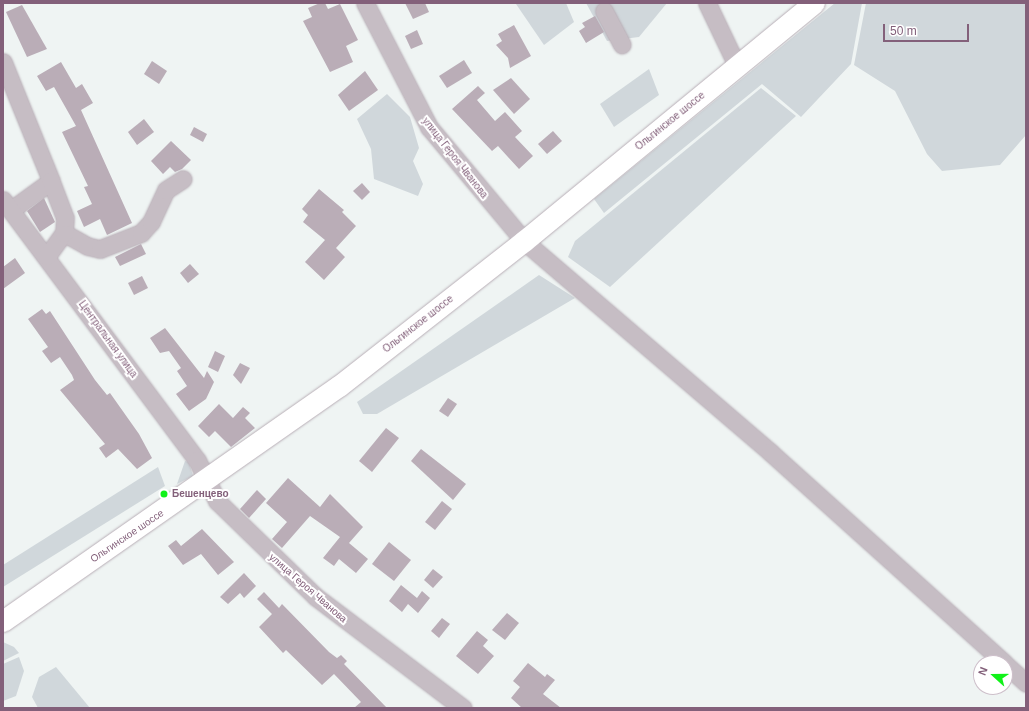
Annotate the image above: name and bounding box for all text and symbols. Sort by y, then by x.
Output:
scale bar [885,16,971,42]
text: 50 m [890,24,917,38]
street label: Ольгинское шоссе [633,89,707,153]
street label: улица Героя Чванова [420,115,490,201]
street label: Ольгинское шоссе [380,293,456,355]
street label: Центральная улица [76,298,140,380]
place label: Бешенцево [172,488,229,500]
marker: Бешенцево [159,489,169,499]
street label: Ольгинское шоссе [88,507,166,565]
street label: улица Героя Чванова [267,551,349,625]
north arrow [973,655,1013,695]
text: N [976,665,990,677]

